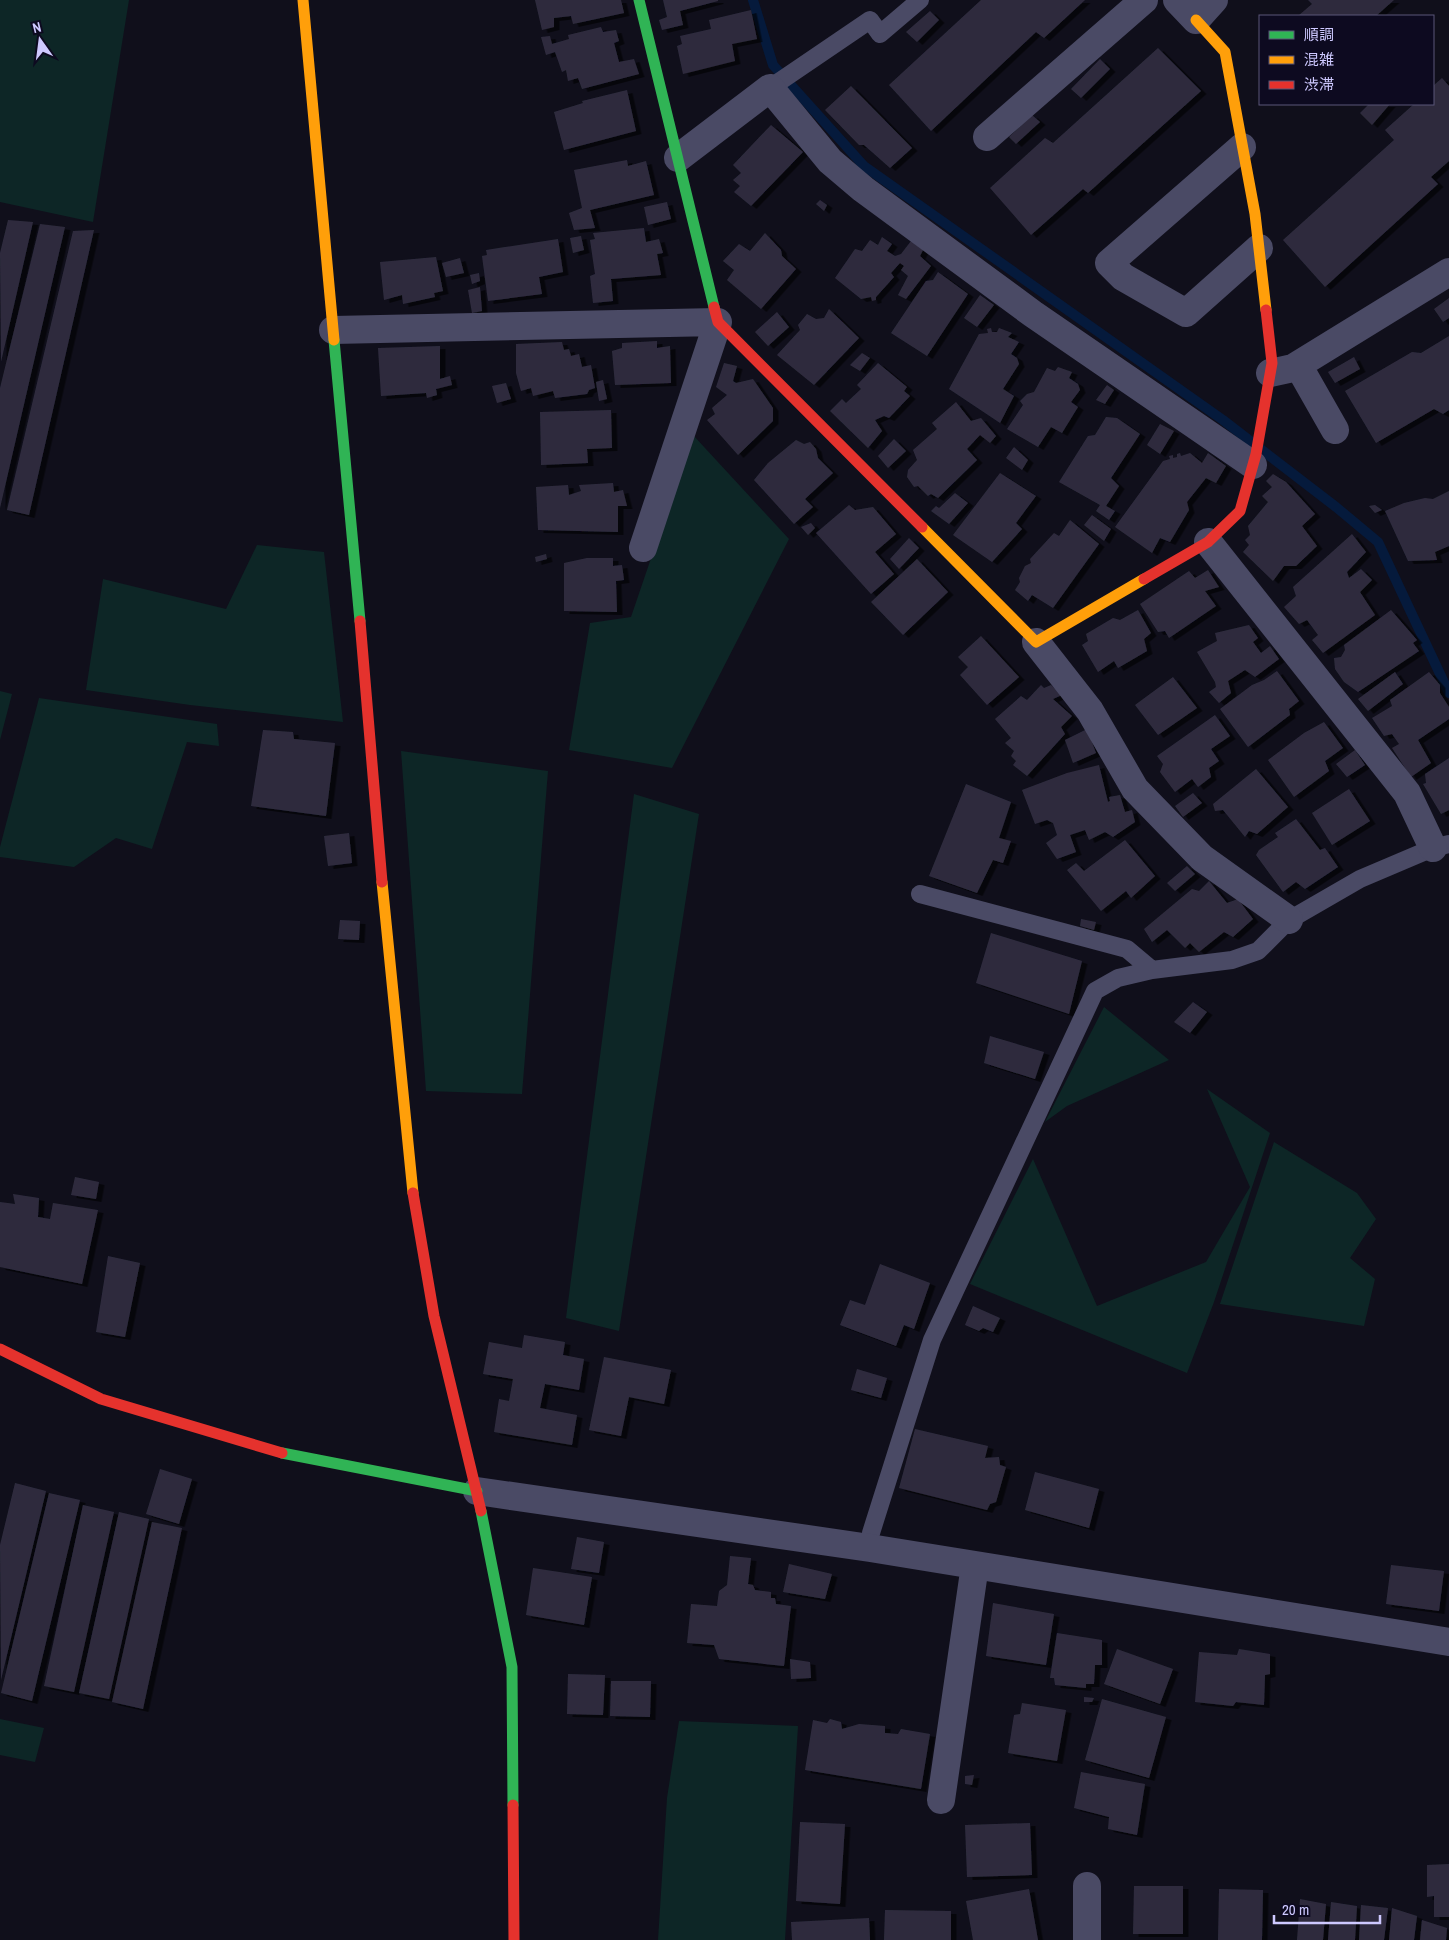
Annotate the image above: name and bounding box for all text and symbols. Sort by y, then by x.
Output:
north arrow [15,15,65,65]
legend [1259,15,1434,105]
text: N [31,18,43,37]
text: 順調 [1304,24,1334,45]
text: 混雑 [1304,49,1334,70]
text: 渋滞 [1304,74,1334,95]
scale bar [1274,1892,1380,1924]
text: 20 m [1282,1899,1309,1920]

